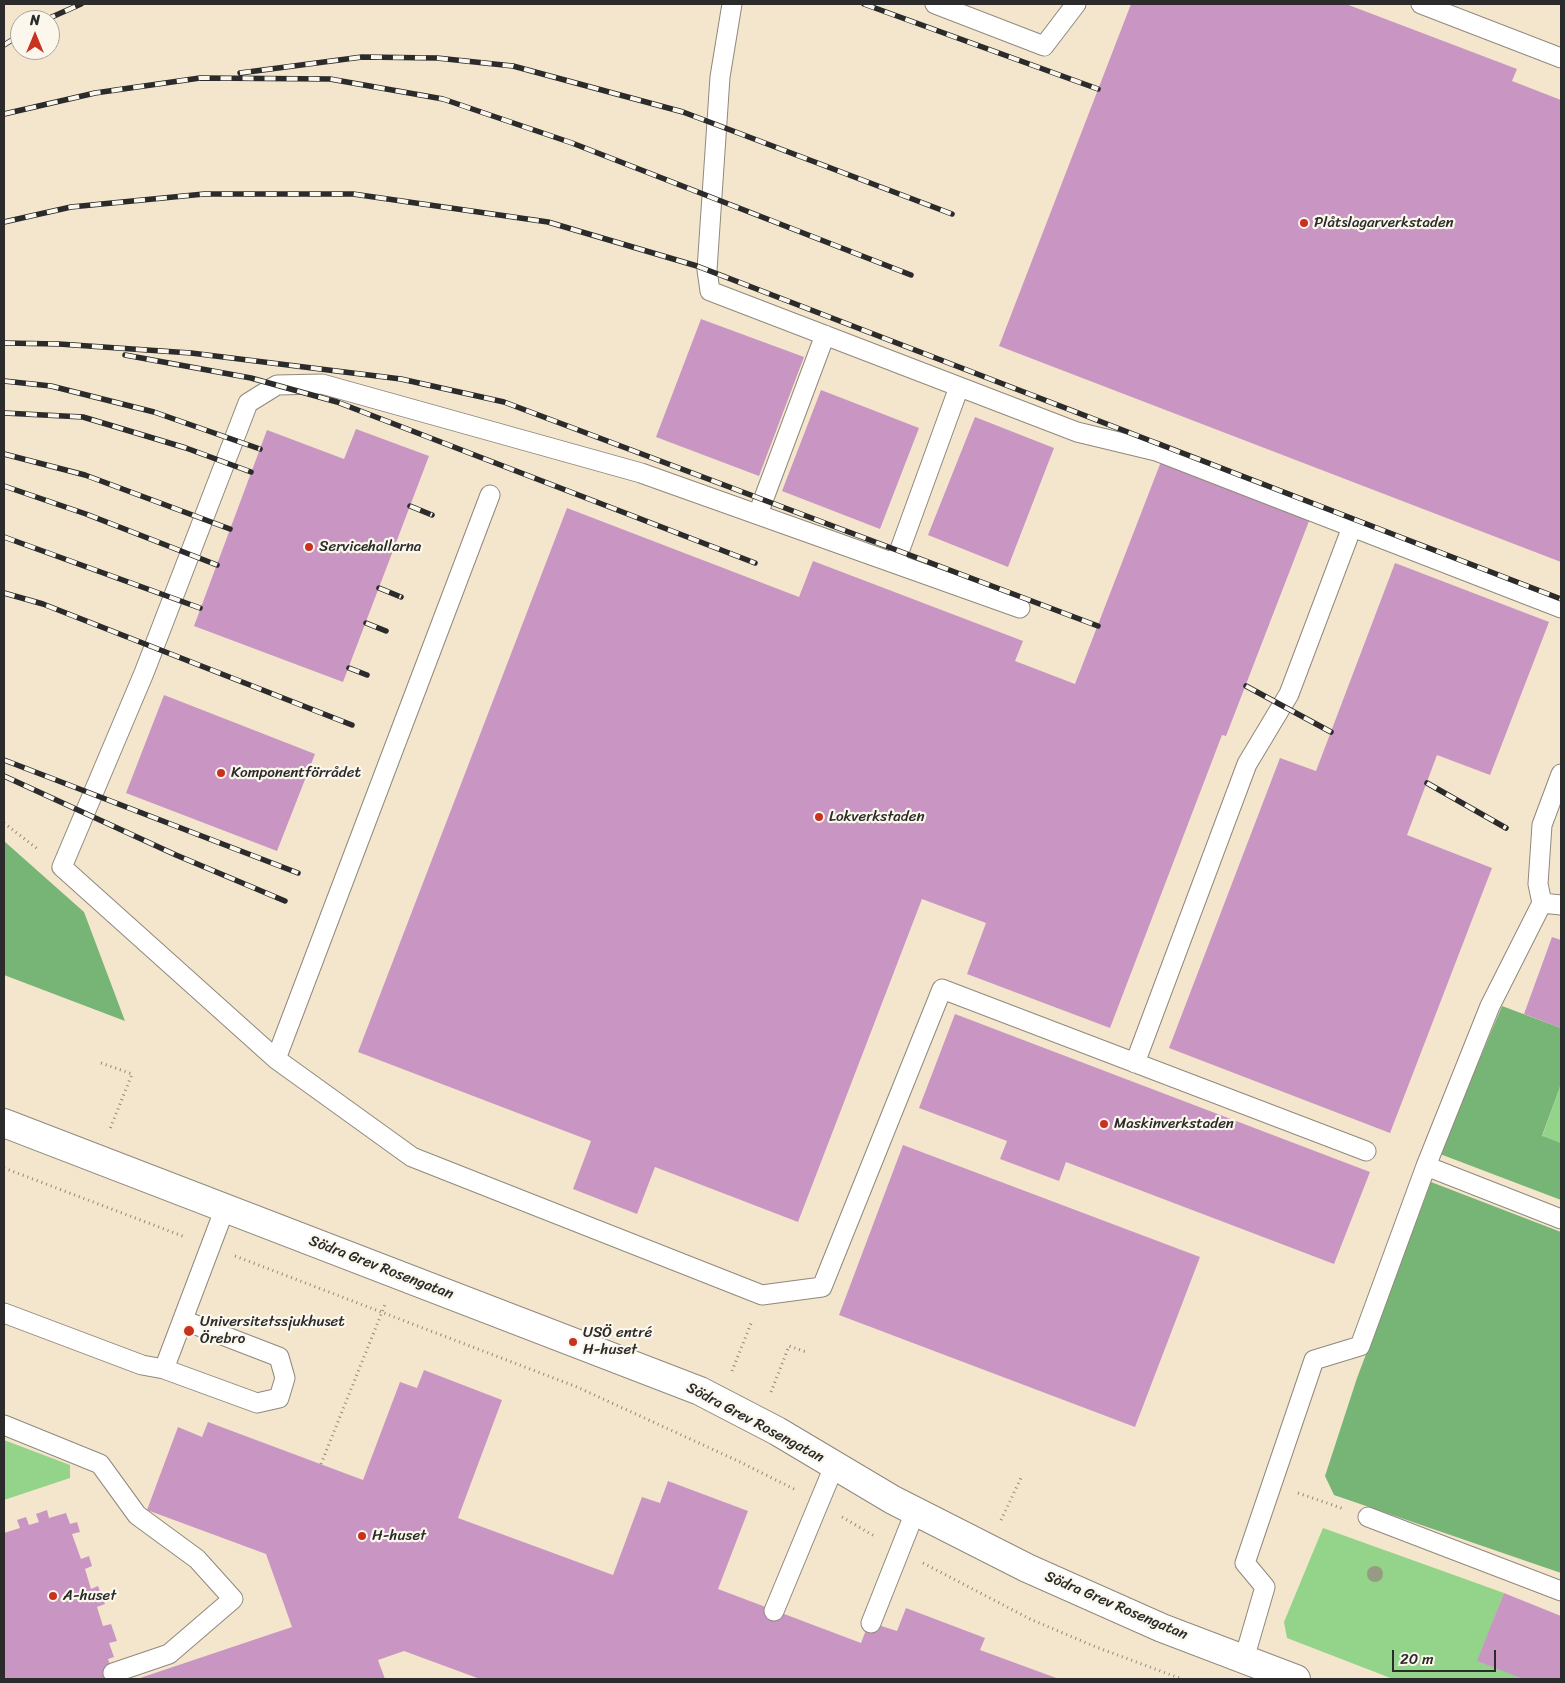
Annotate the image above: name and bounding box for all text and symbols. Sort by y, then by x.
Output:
text: N [30,8,40,33]
north arrow [10,10,60,60]
place label: Plåtslagarverkstaden [1314,214,1454,232]
marker: Plåtslagarverkstaden [1298,217,1310,229]
place label: Servicehallarna [319,538,421,556]
marker: Servicehallarna [303,541,315,553]
place label: Komponentförrådet [231,764,361,782]
marker: Komponentförrådet [215,767,227,779]
place label: Lokverkstaden [829,808,924,826]
marker: Lokverkstaden [813,811,825,823]
place label: Maskinverkstaden [1114,1115,1234,1133]
marker: Maskinverkstaden [1098,1118,1110,1130]
street label: Södra Grev Rosengatan [306,1232,456,1304]
place label: Universitetssjukhuset Örebro [200,1313,345,1348]
marker: Universitetssjukhuset Örebro [182,1324,196,1338]
place label: USÖ entré H-huset [583,1324,652,1359]
marker: USÖ entré H-huset [567,1336,579,1348]
street label: Södra Grev Rosengatan [683,1379,827,1467]
place label: H-huset [372,1527,426,1545]
marker: H-huset [356,1530,368,1542]
street label: Södra Grev Rosengatan [1042,1568,1190,1644]
place label: A-huset [63,1587,116,1605]
marker: A-huset [47,1590,59,1602]
scale bar [1395,1640,1499,1672]
text: 20 m [1400,1646,1434,1672]

